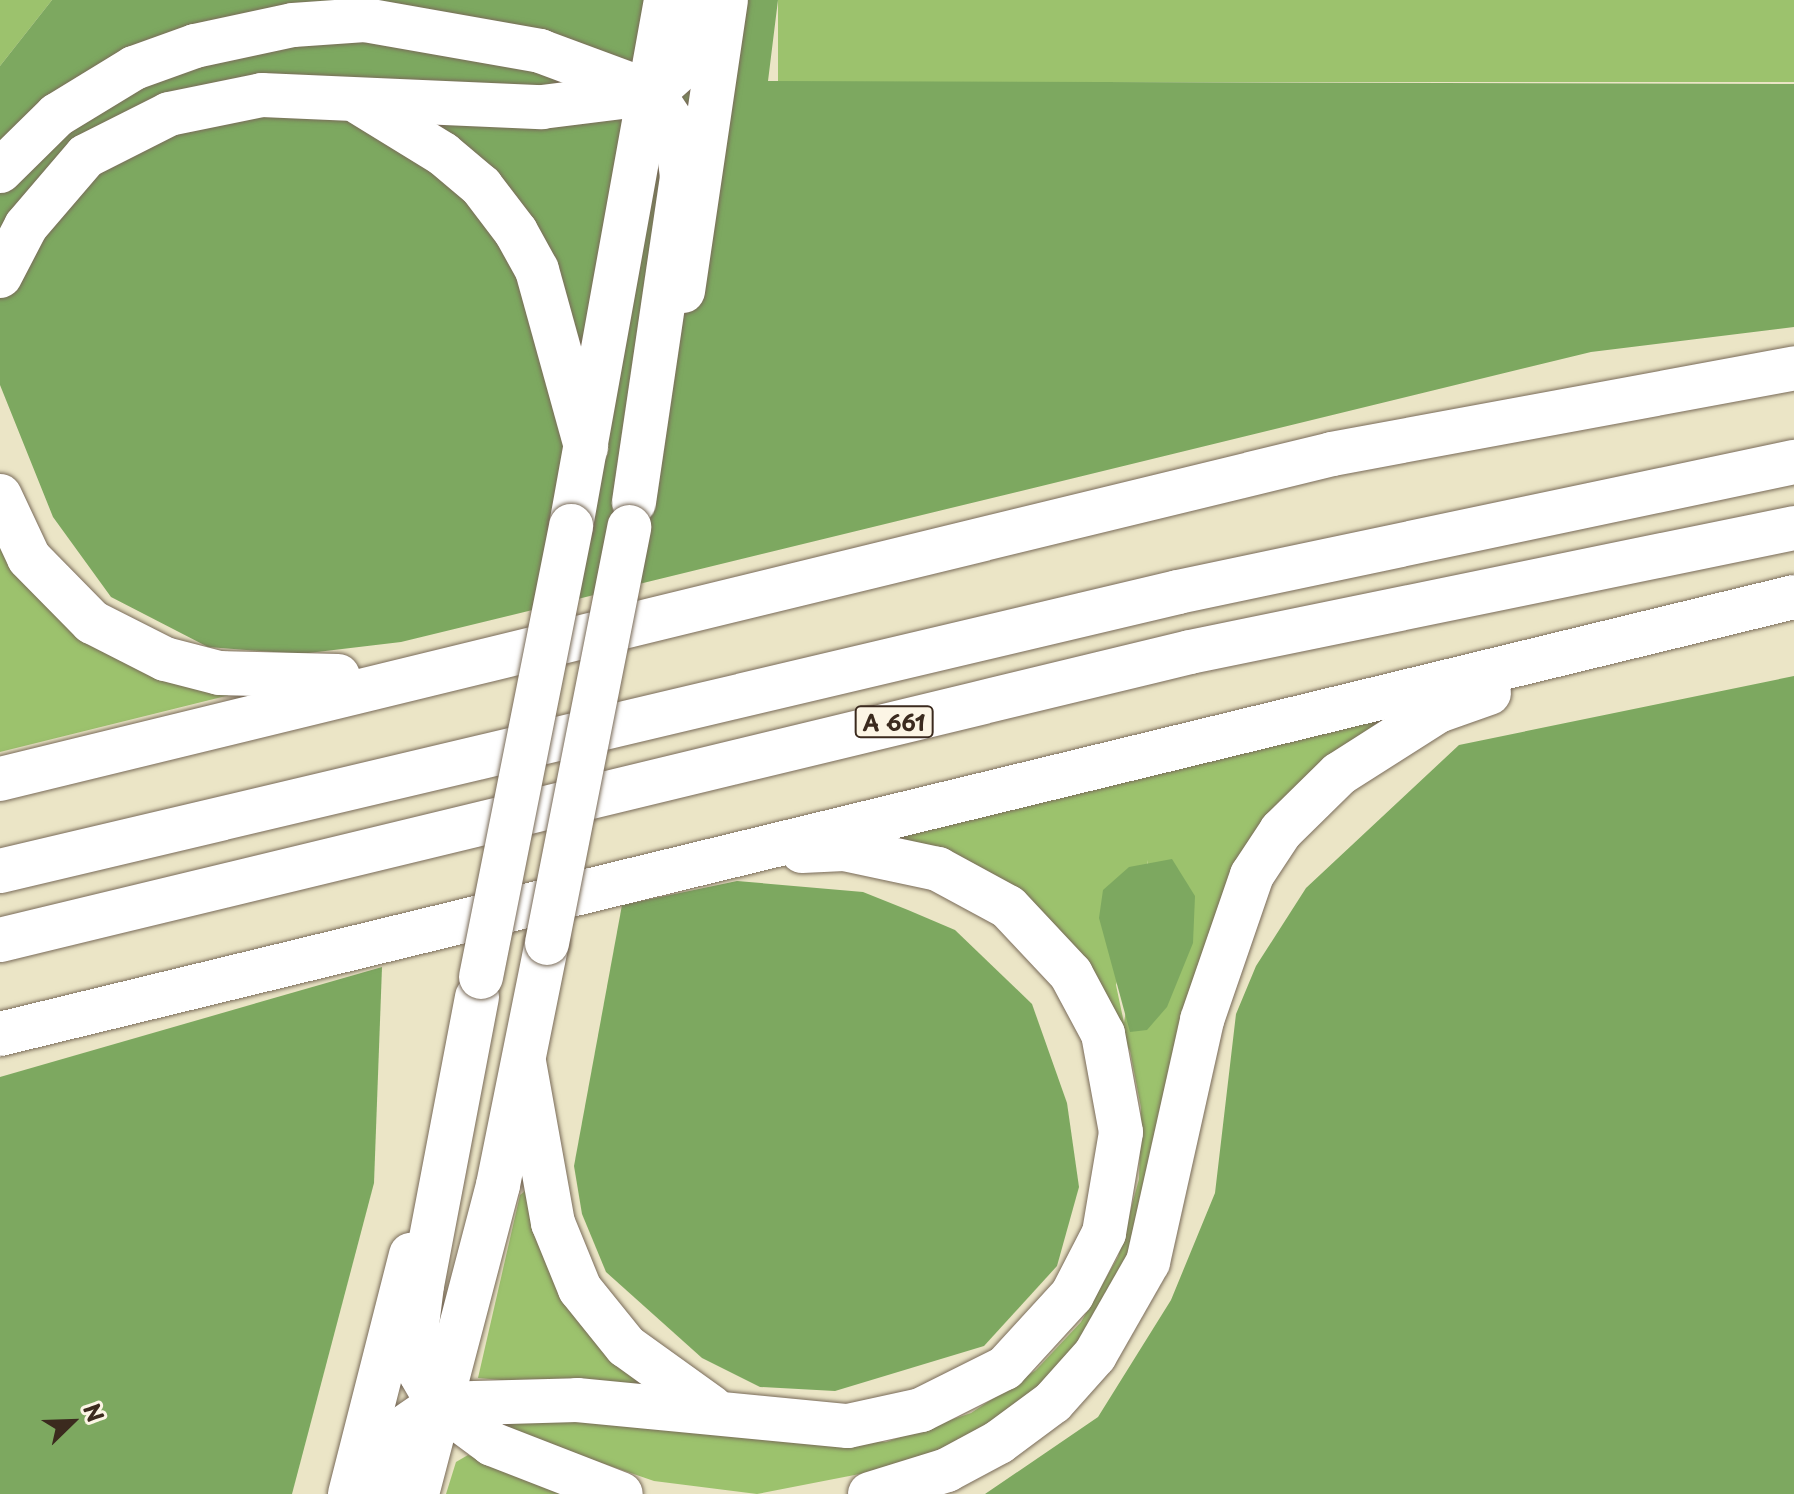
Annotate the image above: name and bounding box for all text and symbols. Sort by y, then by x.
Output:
road number: A 661 [854,704,934,740]
north arrow [32,1382,112,1462]
text: N [76,1398,113,1427]

